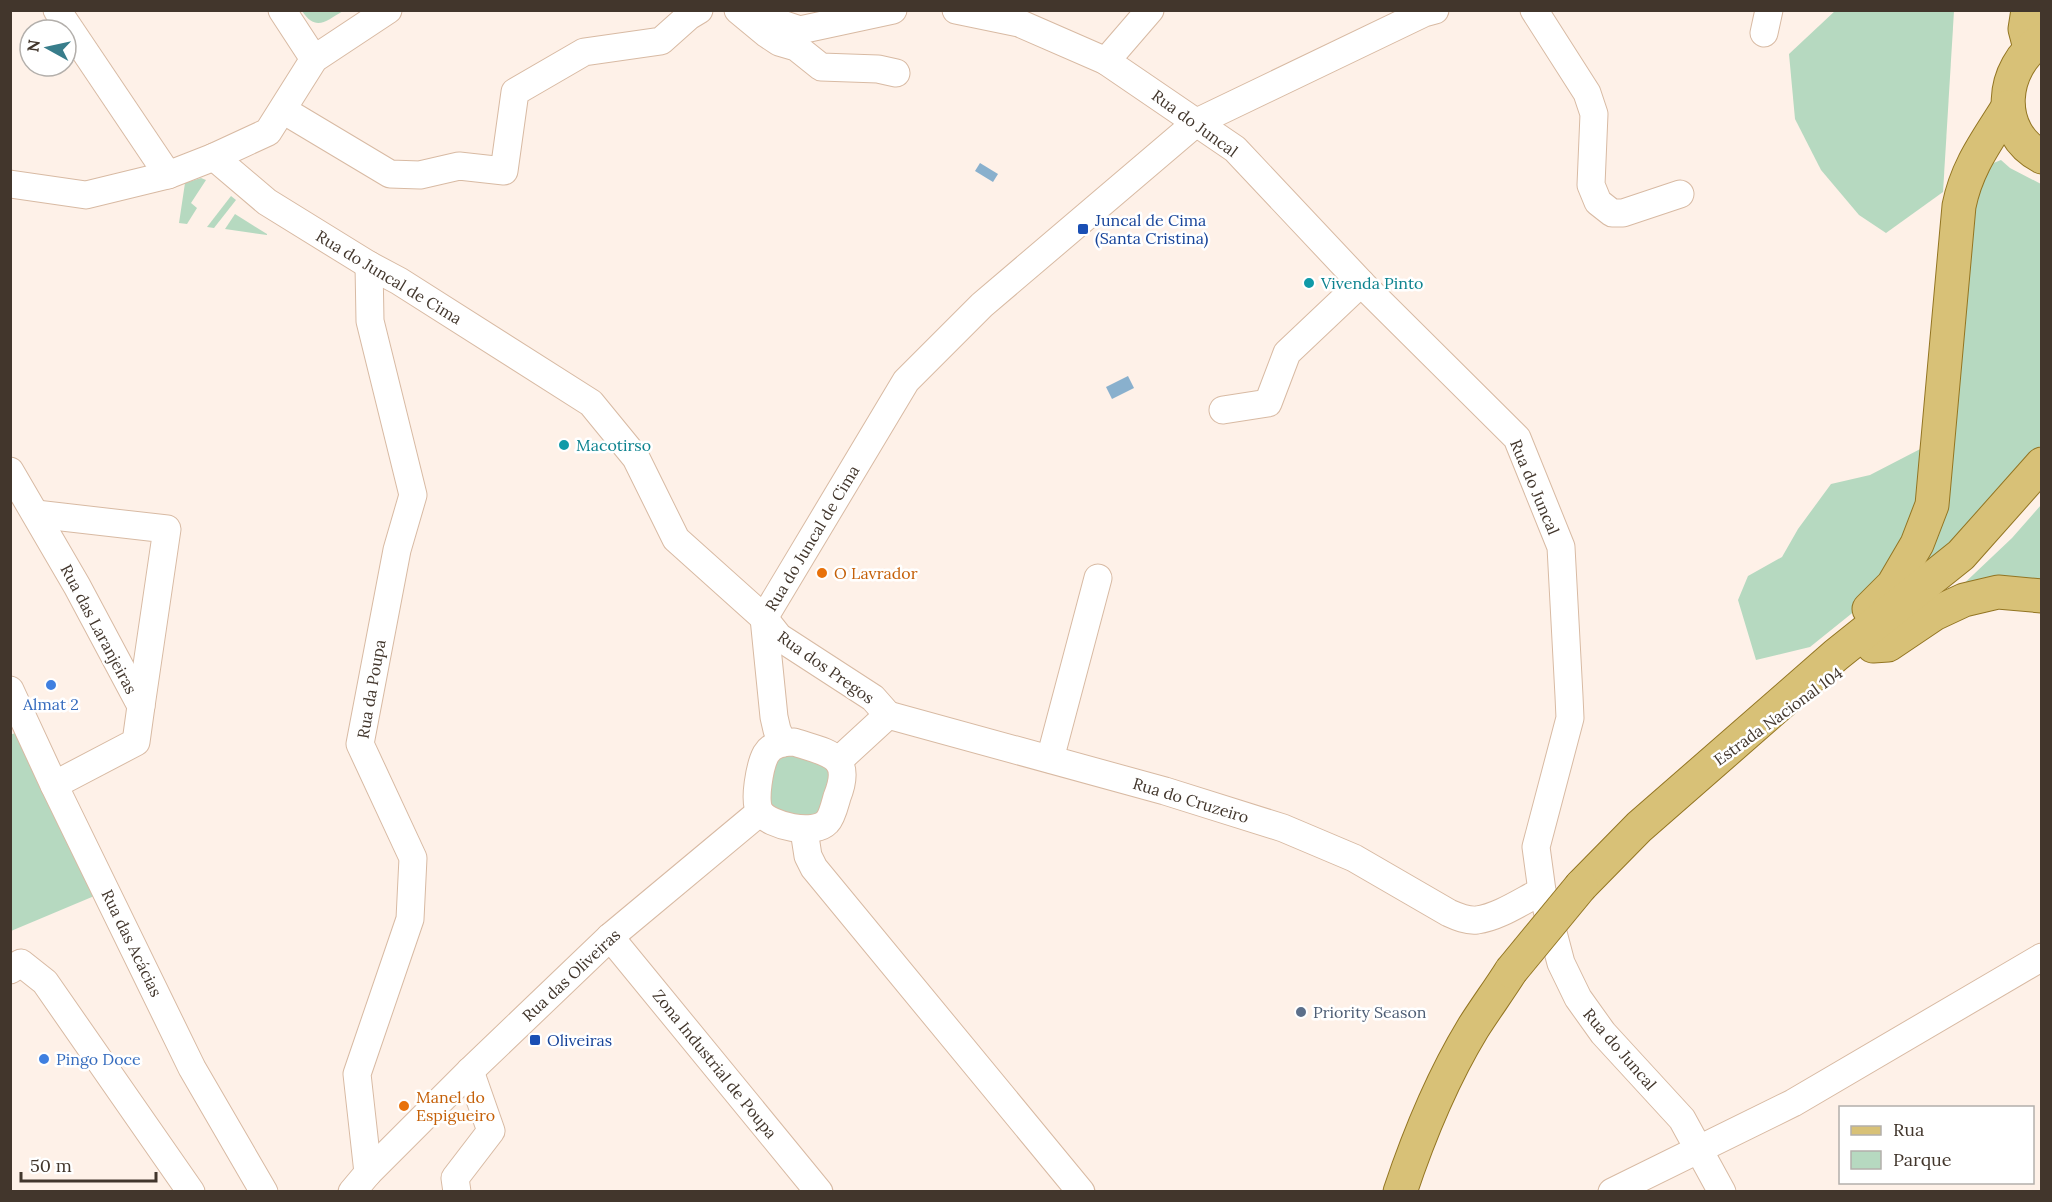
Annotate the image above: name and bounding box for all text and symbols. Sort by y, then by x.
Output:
north arrow [18,18,78,78]
text: N [22,38,44,53]
street label: Rua do Juncal [1148,85,1242,161]
place label: Juncal de Cima (Santa Cristina) [1094,210,1209,249]
marker: Juncal de Cima (Santa Cristina) [1076,222,1090,236]
street label: Rua do Juncal de Cima [313,226,465,328]
place label: Vivenda Pinto [1320,273,1423,293]
marker: Vivenda Pinto [1302,276,1316,290]
place label: Macotirso [576,435,651,455]
street label: Rua do Juncal [1506,436,1564,538]
marker: Macotirso [557,438,571,452]
street label: Rua do Juncal de Cima [761,462,863,614]
street label: Rua das Laranjeiras [56,561,142,697]
place label: O Lavrador [834,563,918,583]
marker: O Lavrador [815,566,829,580]
street label: Rua dos Pregos [774,626,878,708]
street label: Rua da Poupa [352,638,390,740]
street label: Estrada Nacional 104 [1710,662,1847,769]
marker: Almat 2 [44,678,58,692]
place label: Almat 2 [22,694,79,714]
street label: Rua do Cruzeiro [1131,773,1251,827]
street label: Rua das Acácias [97,886,167,1000]
street label: Rua das Oliveiras [518,924,624,1026]
street label: Zona Industrial de Poupa [649,985,781,1143]
place label: Priority Season [1313,1002,1427,1022]
street label: Rua do Juncal [1579,1004,1661,1094]
marker: Priority Season [1294,1005,1308,1019]
place label: Oliveiras [547,1030,612,1050]
marker: Oliveiras [528,1033,542,1047]
place label: Pingo Doce [56,1049,141,1069]
marker: Pingo Doce [37,1052,51,1066]
place label: Manel do Espigueiro [416,1087,495,1125]
marker: Manel do Espigueiro [397,1099,411,1113]
legend [1839,1106,2034,1184]
text: Rua [1893,1118,1924,1141]
scale bar [21,1145,156,1183]
text: Parque [1893,1148,1952,1171]
text: 50 m [30,1154,72,1177]

